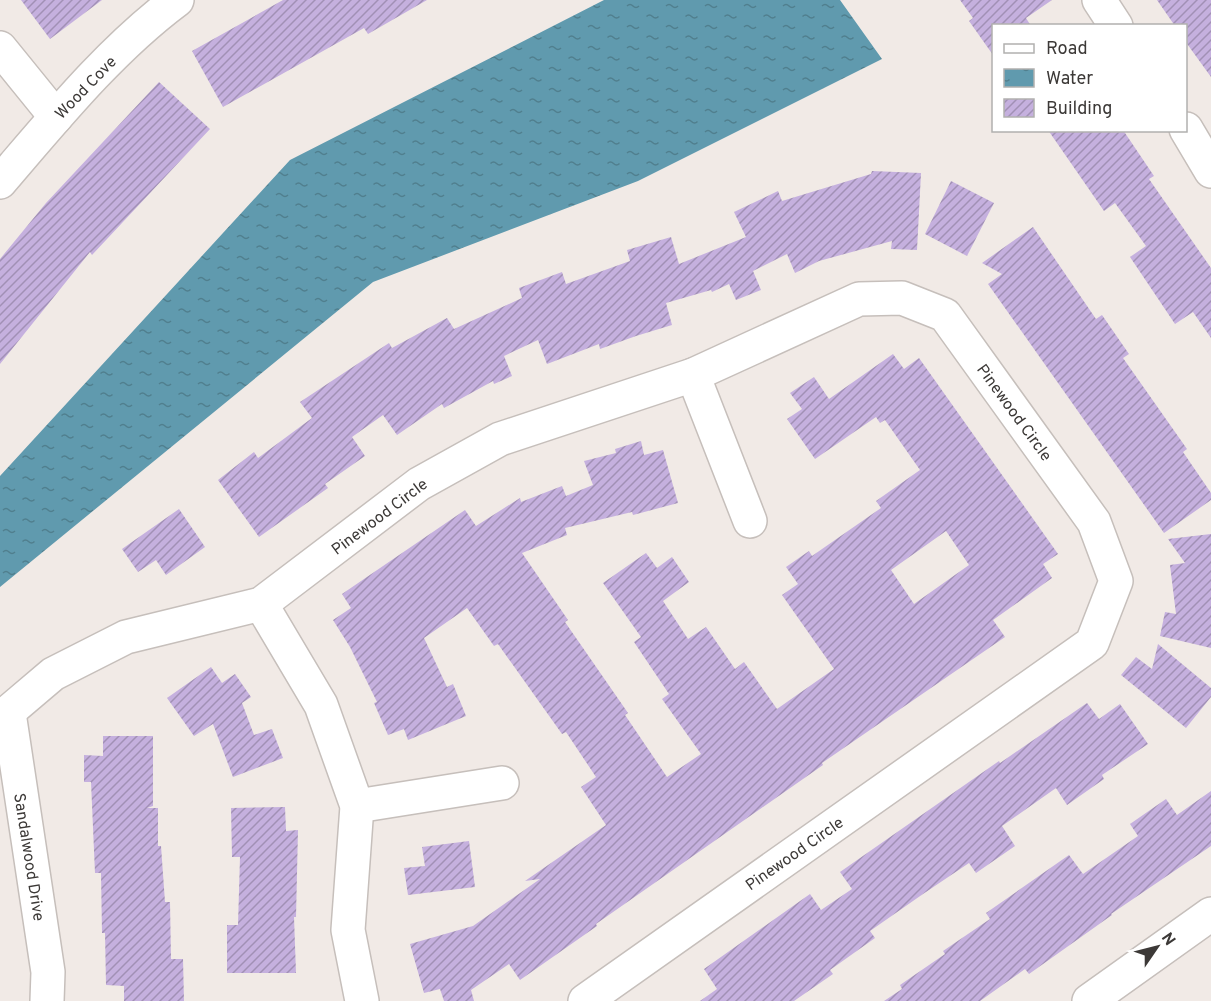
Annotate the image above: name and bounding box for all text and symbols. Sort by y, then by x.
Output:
legend [992,24,1187,132]
text: Road [1046,38,1088,61]
street label: Wood Cove [51,53,122,124]
text: Water [1046,68,1093,91]
text: Building [1046,98,1112,121]
street label: Pinewood Circle [971,361,1055,466]
street label: Pinewood Circle [328,475,432,560]
street label: Sandalwood Drive [8,792,48,923]
street label: Pinewood Circle [742,813,848,896]
north arrow [1127,917,1187,977]
text: N [1156,929,1179,950]

